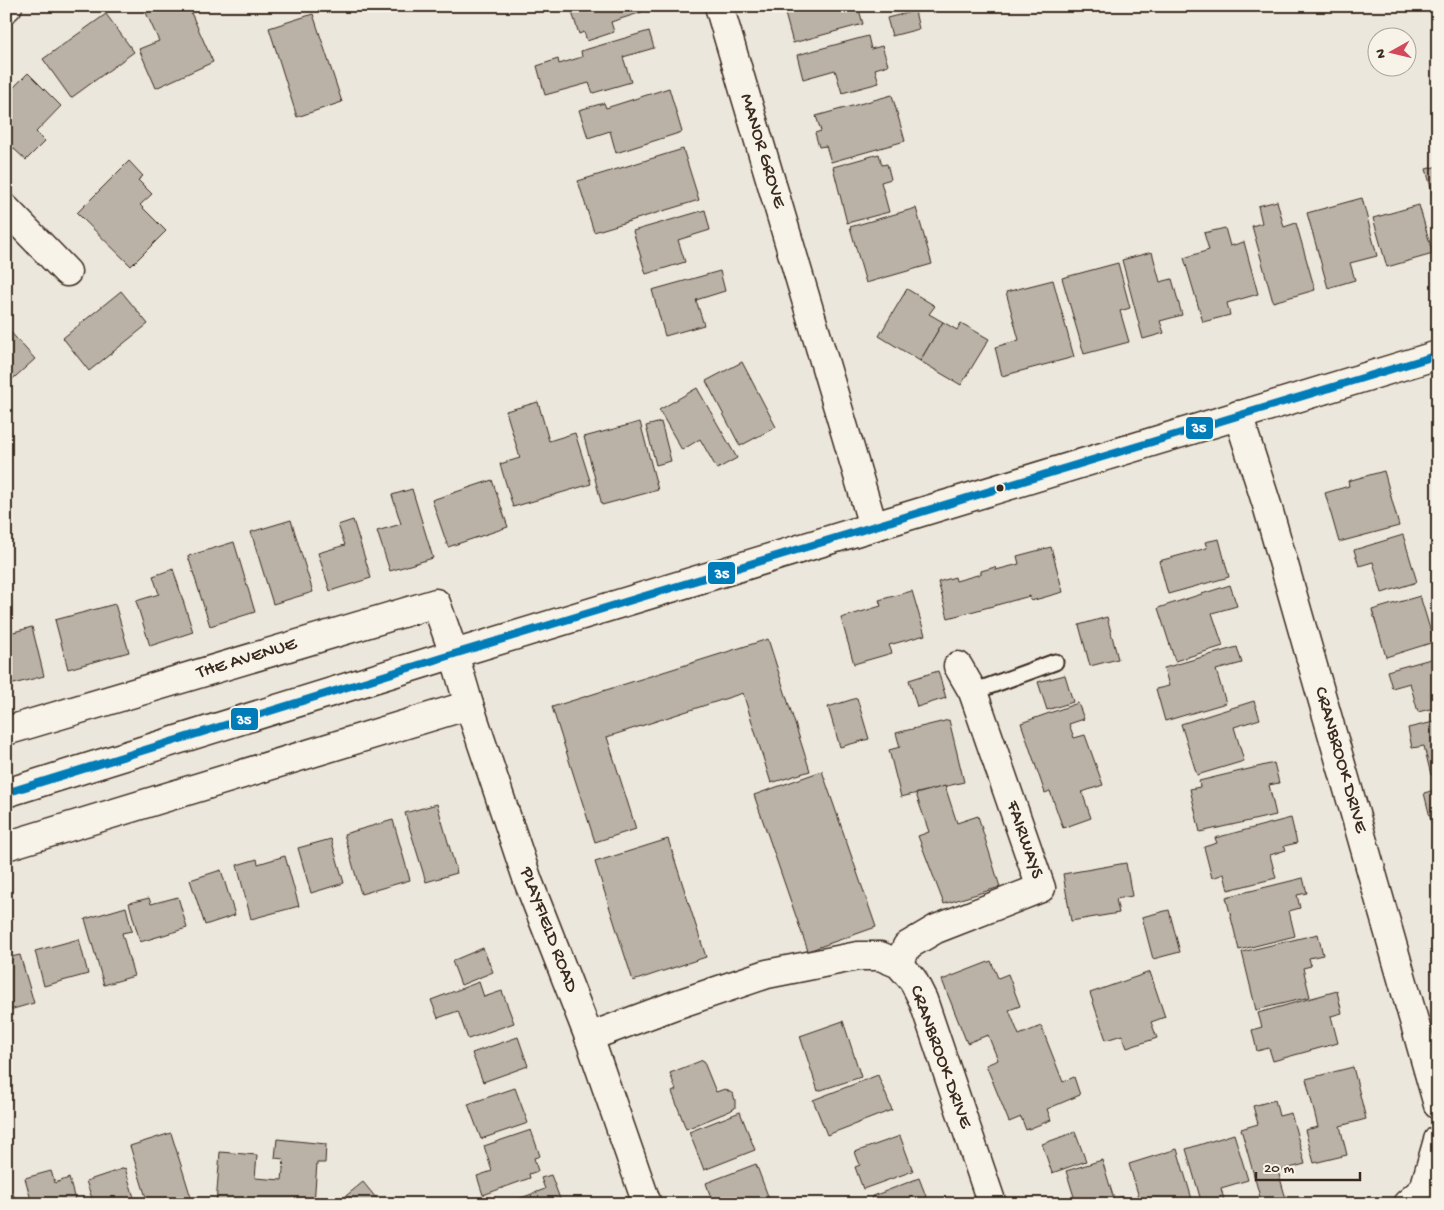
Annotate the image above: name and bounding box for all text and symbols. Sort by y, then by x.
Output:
north arrow [1366,28,1416,78]
text: N [1373,48,1391,59]
street label: MANOR GROVE [734,91,791,212]
line badge: 35 [1185,416,1214,440]
text: 35 [1191,421,1207,438]
unlabelled marker [995,483,1005,493]
line badge: 35 [707,561,736,585]
text: 35 [714,567,730,584]
street label: THE AVENUE [193,633,301,685]
street label: CRANBROOK DRIVE [1308,684,1372,837]
line badge: 35 [230,707,259,731]
text: 35 [236,713,252,730]
street label: FAIRWAYS [1000,797,1048,882]
street label: PLAYFIELD ROAD [513,863,583,997]
street label: CRANBROOK DRIVE [903,982,977,1133]
scale bar [1256,1150,1360,1182]
text: 20 m [1264,1160,1294,1178]

